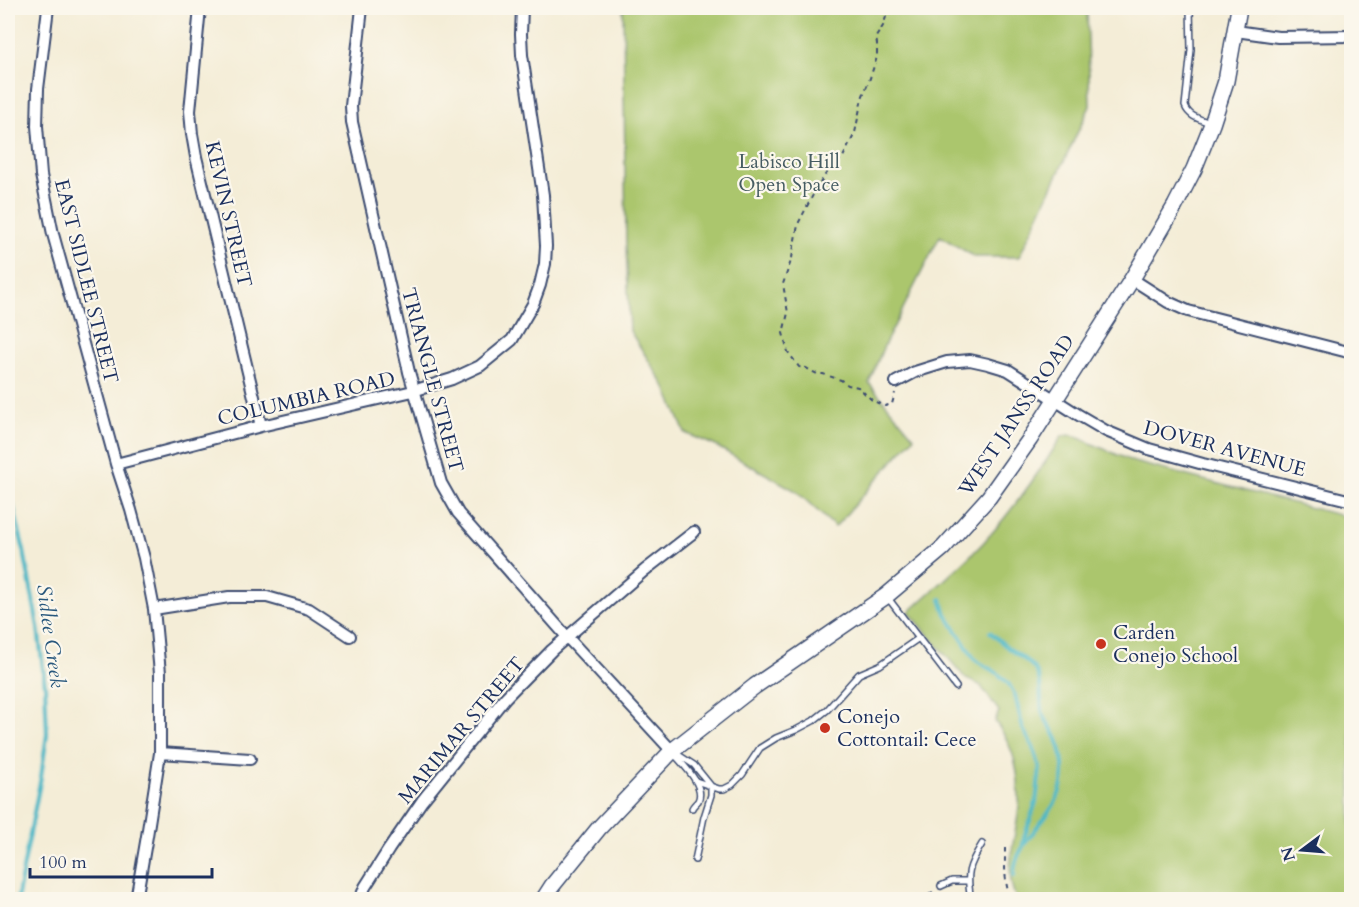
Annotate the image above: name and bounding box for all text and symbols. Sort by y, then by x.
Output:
street label: KEVIN STREET [199,138,259,290]
park label: Labisco Hill Open Space [738,148,840,198]
street label: EAST SIDLEE STREET [48,176,125,386]
street label: TRIANGLE STREET [395,285,470,476]
street label: WEST JANSS ROAD [952,329,1081,502]
street label: COLUMBIA ROAD [215,365,398,432]
street label: DOVER AVENUE [1141,414,1309,483]
water label: Sidlee Creek [29,583,72,690]
place label: Carden Conejo School [1113,619,1238,669]
marker: Carden Conejo School [1094,637,1108,651]
street label: MARIMAR STREET [392,651,531,809]
place label: Conejo Cottontail: Cece [837,703,977,753]
marker: Conejo Cottontail: Cece [818,721,832,735]
north arrow [1272,820,1332,880]
scale bar [30,841,212,879]
text: N [1276,844,1301,864]
text: 100 m [39,850,87,875]

